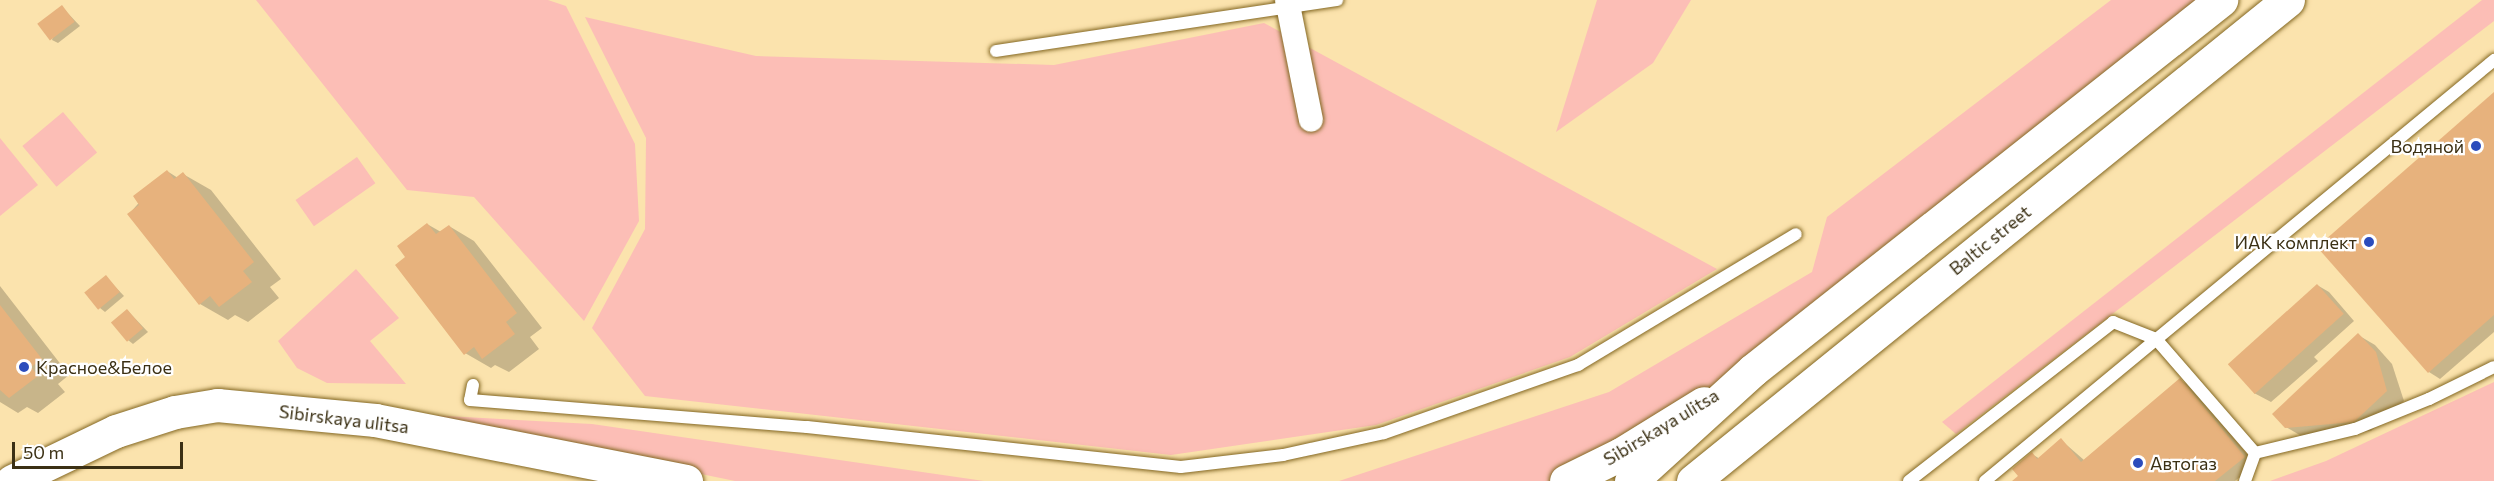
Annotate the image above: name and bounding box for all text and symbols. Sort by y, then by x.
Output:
place label: Водяной [2390,135,2464,157]
marker: Водяной [2469,139,2483,153]
street label: Baltic street [1945,201,2035,279]
place label: ИАК комплект [2235,231,2357,253]
marker: ИАК комплект [2362,235,2376,249]
place label: Красное&Белое [36,356,172,378]
marker: Красное&Белое [17,360,31,374]
street label: Sibirskaya ulitsa [1599,384,1723,470]
street label: Sibirskaya ulitsa [278,400,410,438]
scale bar [15,430,186,468]
text: 50 m [23,441,64,463]
place label: Автогаз [2150,452,2217,474]
marker: Автогаз [2131,456,2145,470]

